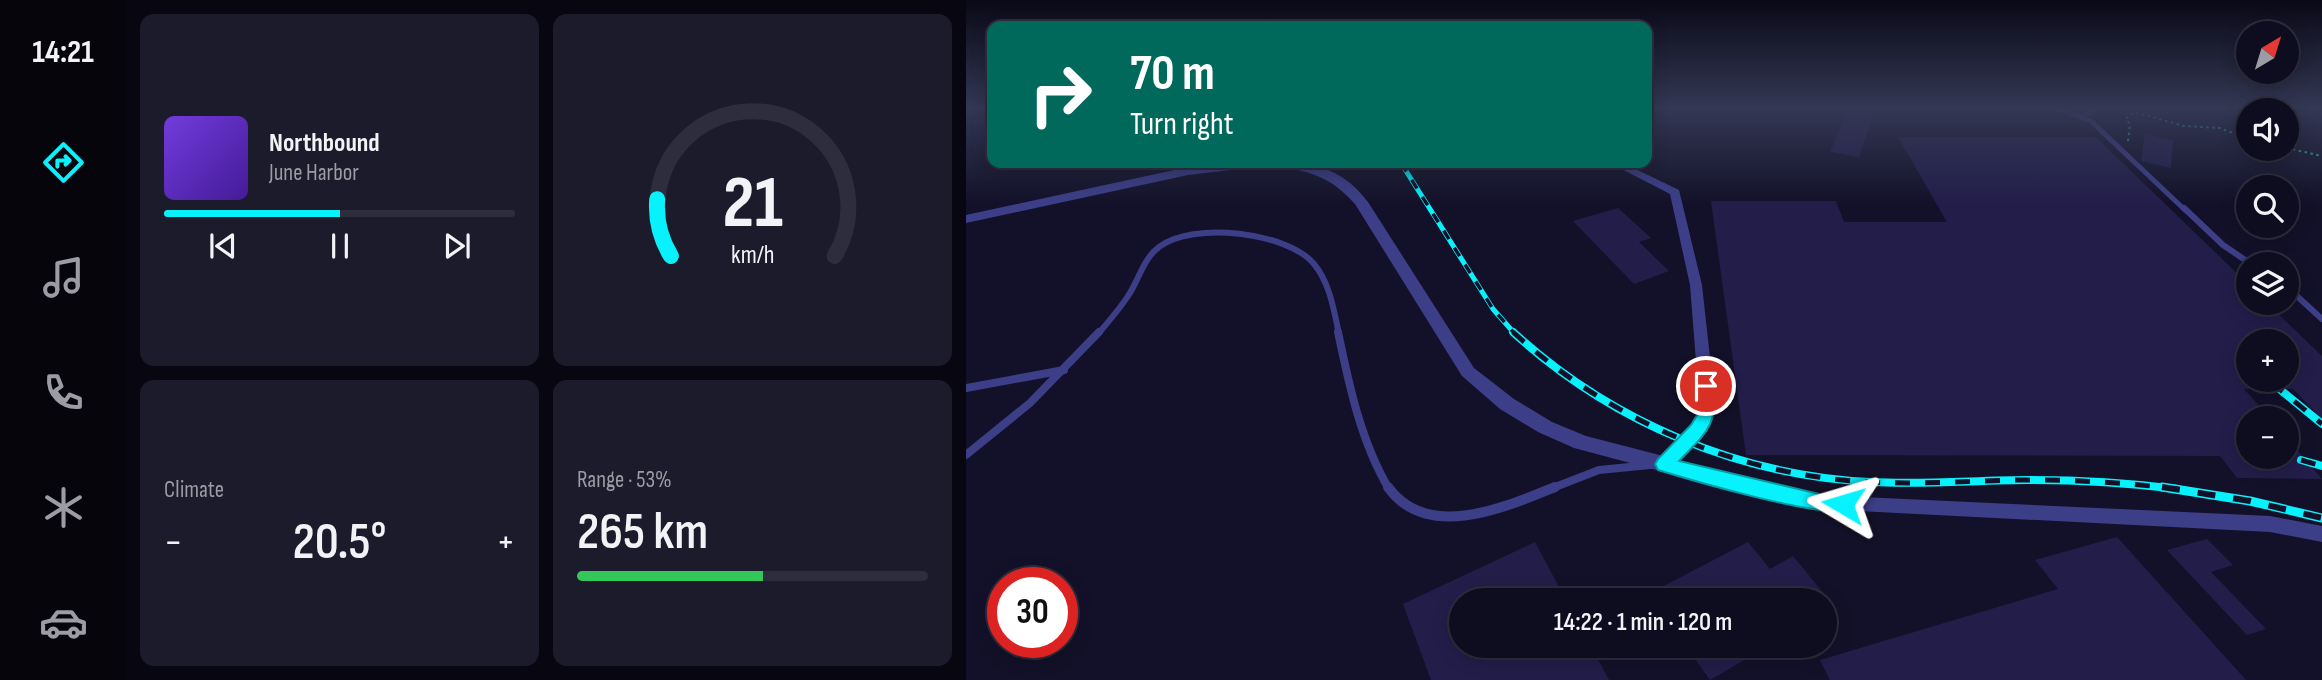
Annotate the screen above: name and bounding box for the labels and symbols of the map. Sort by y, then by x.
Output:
north arrow [2236,21,2300,84]
pin [1676,356,1736,416]
position arrow [1806,467,1880,541]
speed limit sign: 30 [987,567,1078,658]

